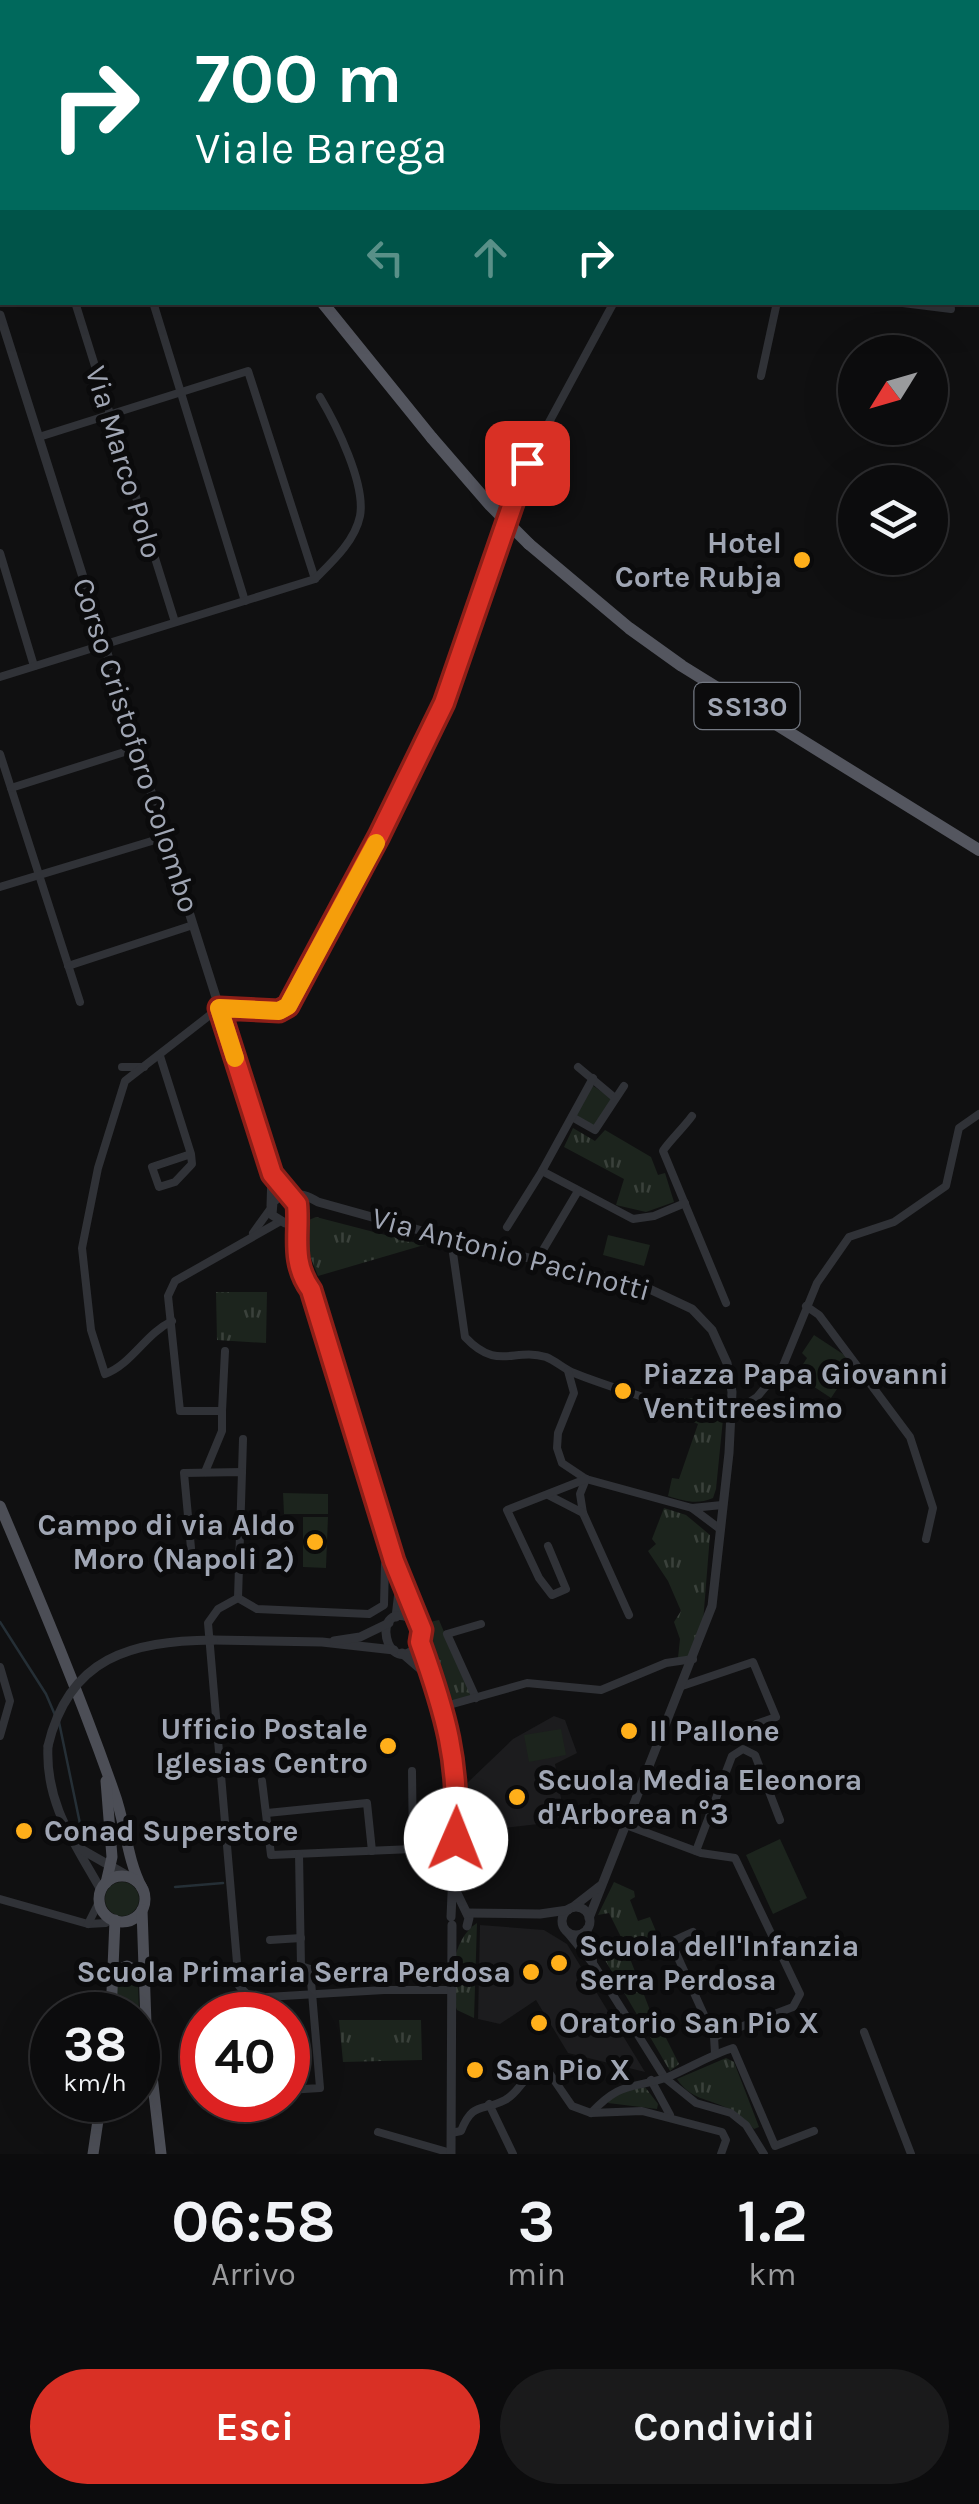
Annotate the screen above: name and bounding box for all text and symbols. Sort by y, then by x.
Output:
text: 700 m [195,38,403,120]
icon: right [30,40,160,170]
text: Viale Barega [195,122,447,174]
icon: left [358,230,413,285]
icon: ahead [463,230,518,285]
icon: right [568,230,623,285]
north arrow [838,335,948,445]
map controls [838,335,948,575]
street label: Via Marco Polo [78,362,170,562]
pin [485,421,570,506]
icon: arrive [500,436,555,491]
button: layers [838,465,948,575]
place label: Hotel Corte Rubja [615,525,782,595]
marker: Hotel Corte Rubja [791,549,813,571]
street label: Corso Cristoforo Colombo [65,573,207,917]
road number: SS130 [694,683,800,729]
street label: Via Antonio Pacinotti [368,1200,654,1308]
place label: Piazza Papa Giovanni Ventitreesimo [643,1356,949,1426]
marker: Piazza Papa Giovanni Ventitreesimo [612,1380,634,1402]
place label: Campo di via Aldo Moro (Napoli 2) [37,1507,295,1577]
marker: Campo di via Aldo Moro (Napoli 2) [304,1531,326,1553]
place label: Ufficio Postale Iglesias Centro [156,1711,368,1781]
place label: Il Pallone [649,1713,780,1749]
marker: Il Pallone [618,1720,640,1742]
marker: Ufficio Postale Iglesias Centro [377,1735,399,1757]
place label: Scuola Media Eleonora d'Arborea n°3 [537,1762,862,1832]
marker: Scuola Media Eleonora d'Arborea n°3 [506,1786,528,1808]
position arrow [404,1787,508,1891]
place label: Conad Superstore [44,1813,298,1849]
marker: Conad Superstore [13,1820,35,1842]
place label: Scuola dell'Infanzia Serra Perdosa [579,1928,859,1998]
marker: Scuola dell'Infanzia Serra Perdosa [548,1952,570,1974]
place label: Scuola Primaria Serra Perdosa [77,1954,511,1990]
marker: Scuola Primaria Serra Perdosa [520,1961,542,1983]
speed limit sign: 40 [180,1992,310,2122]
place label: Oratorio San Pio X [559,2005,819,2041]
marker: Oratorio San Pio X [528,2012,550,2034]
text: 38 [63,2015,127,2074]
place label: San Pio X [495,2052,630,2088]
marker: San Pio X [464,2059,486,2081]
text: km/h [63,2068,127,2097]
text: 06:58 [171,2186,336,2256]
text: 3 [518,2186,555,2256]
text: 1.2 [737,2186,808,2256]
text: Arrivo [211,2256,296,2293]
text: min [507,2256,566,2293]
text: km [748,2256,796,2293]
button: Esci [30,2369,480,2484]
button: Condividi [500,2369,949,2484]

